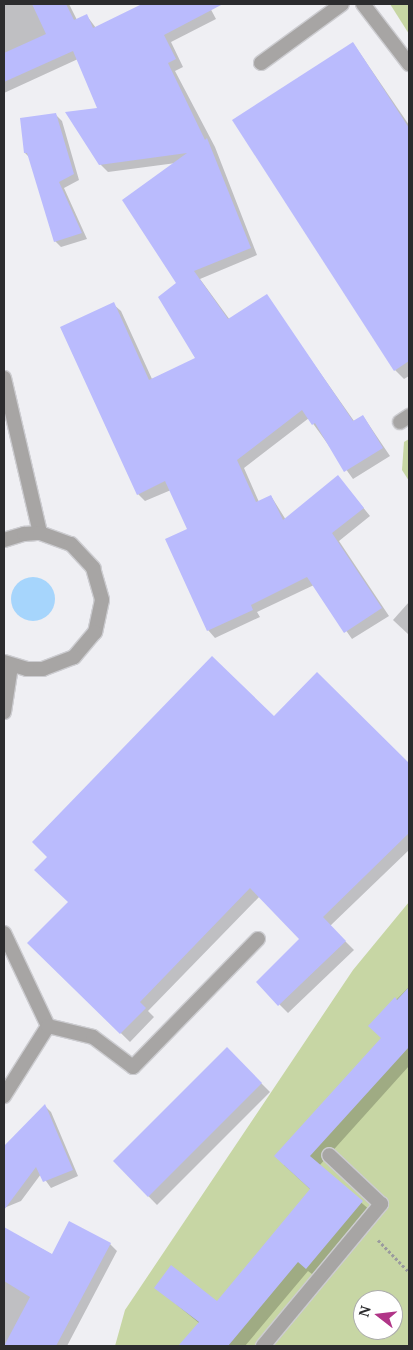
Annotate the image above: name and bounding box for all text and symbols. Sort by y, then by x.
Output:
north arrow [353,1290,403,1340]
text: N [353,1303,375,1319]

